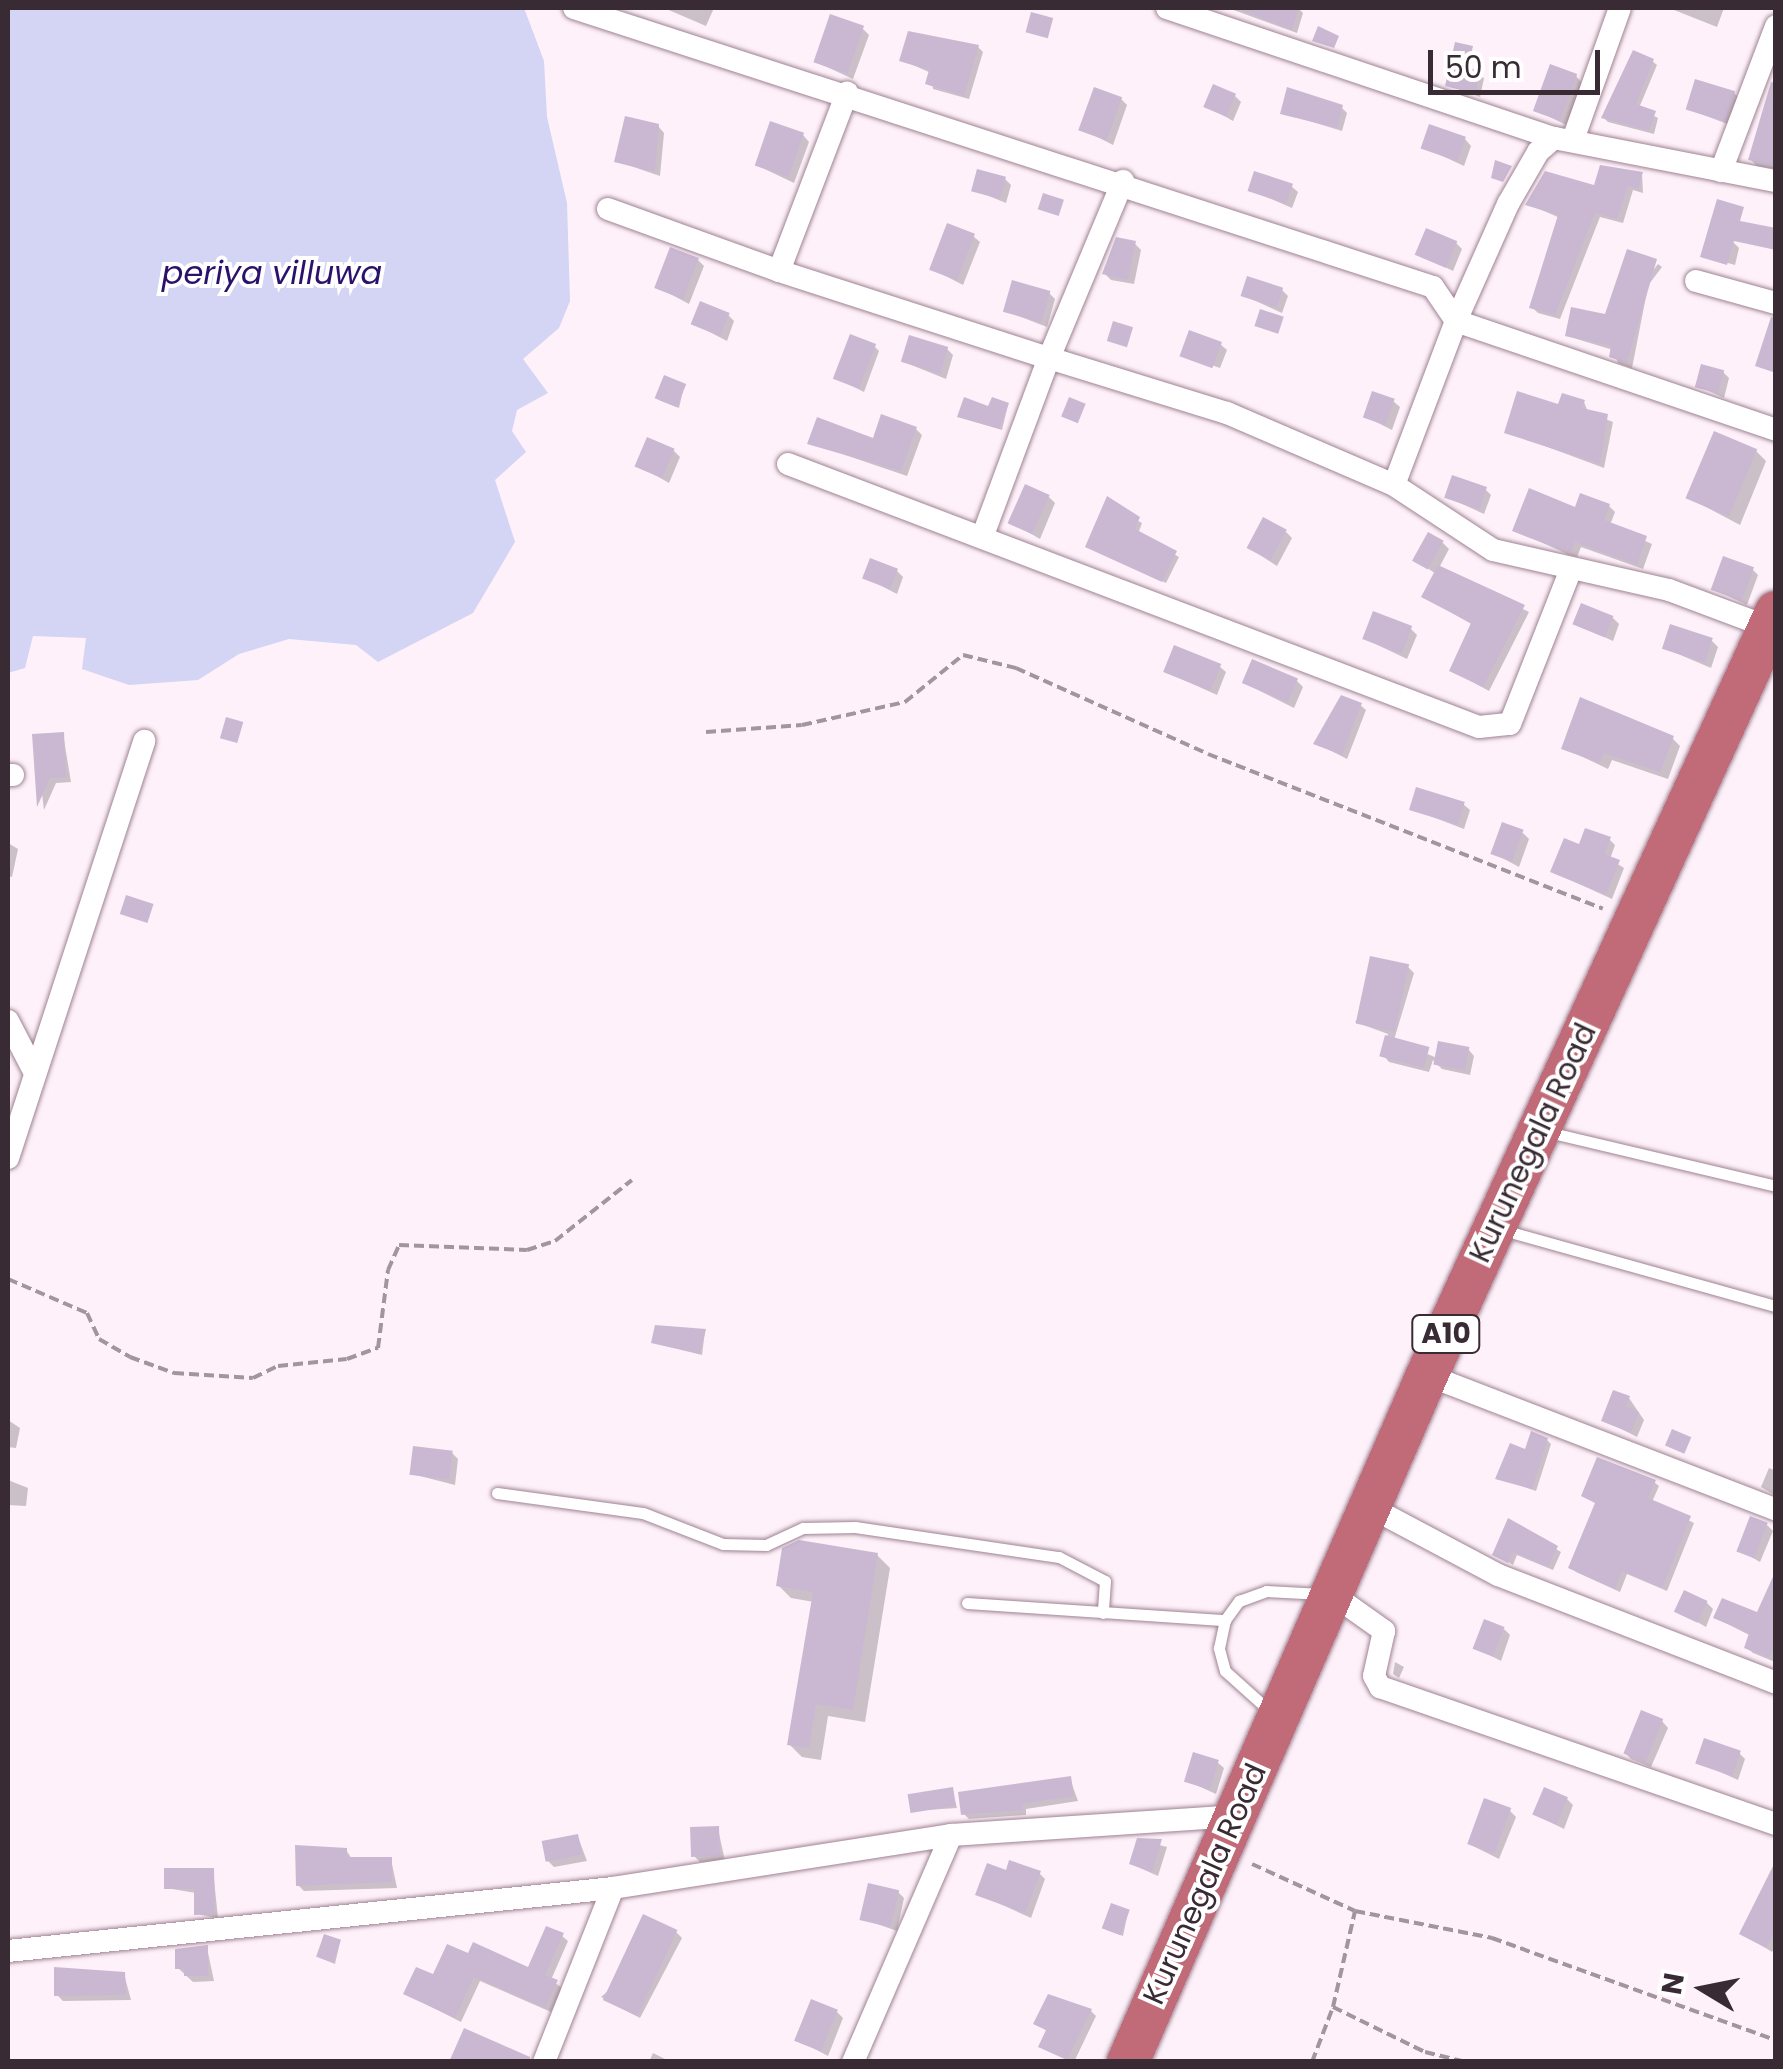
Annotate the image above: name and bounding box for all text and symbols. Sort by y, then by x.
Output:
scale bar [1433,30,1606,92]
text: 50 m [1445,46,1522,89]
water label: periya villuwa [162,254,382,292]
street label: Kurunegala Road [1462,1018,1604,1268]
road number: A10 [1411,1311,1481,1357]
street label: Kurunegala Road [1136,1758,1274,2010]
north arrow [1653,1939,1753,2039]
text: N [1652,1970,1694,1997]

